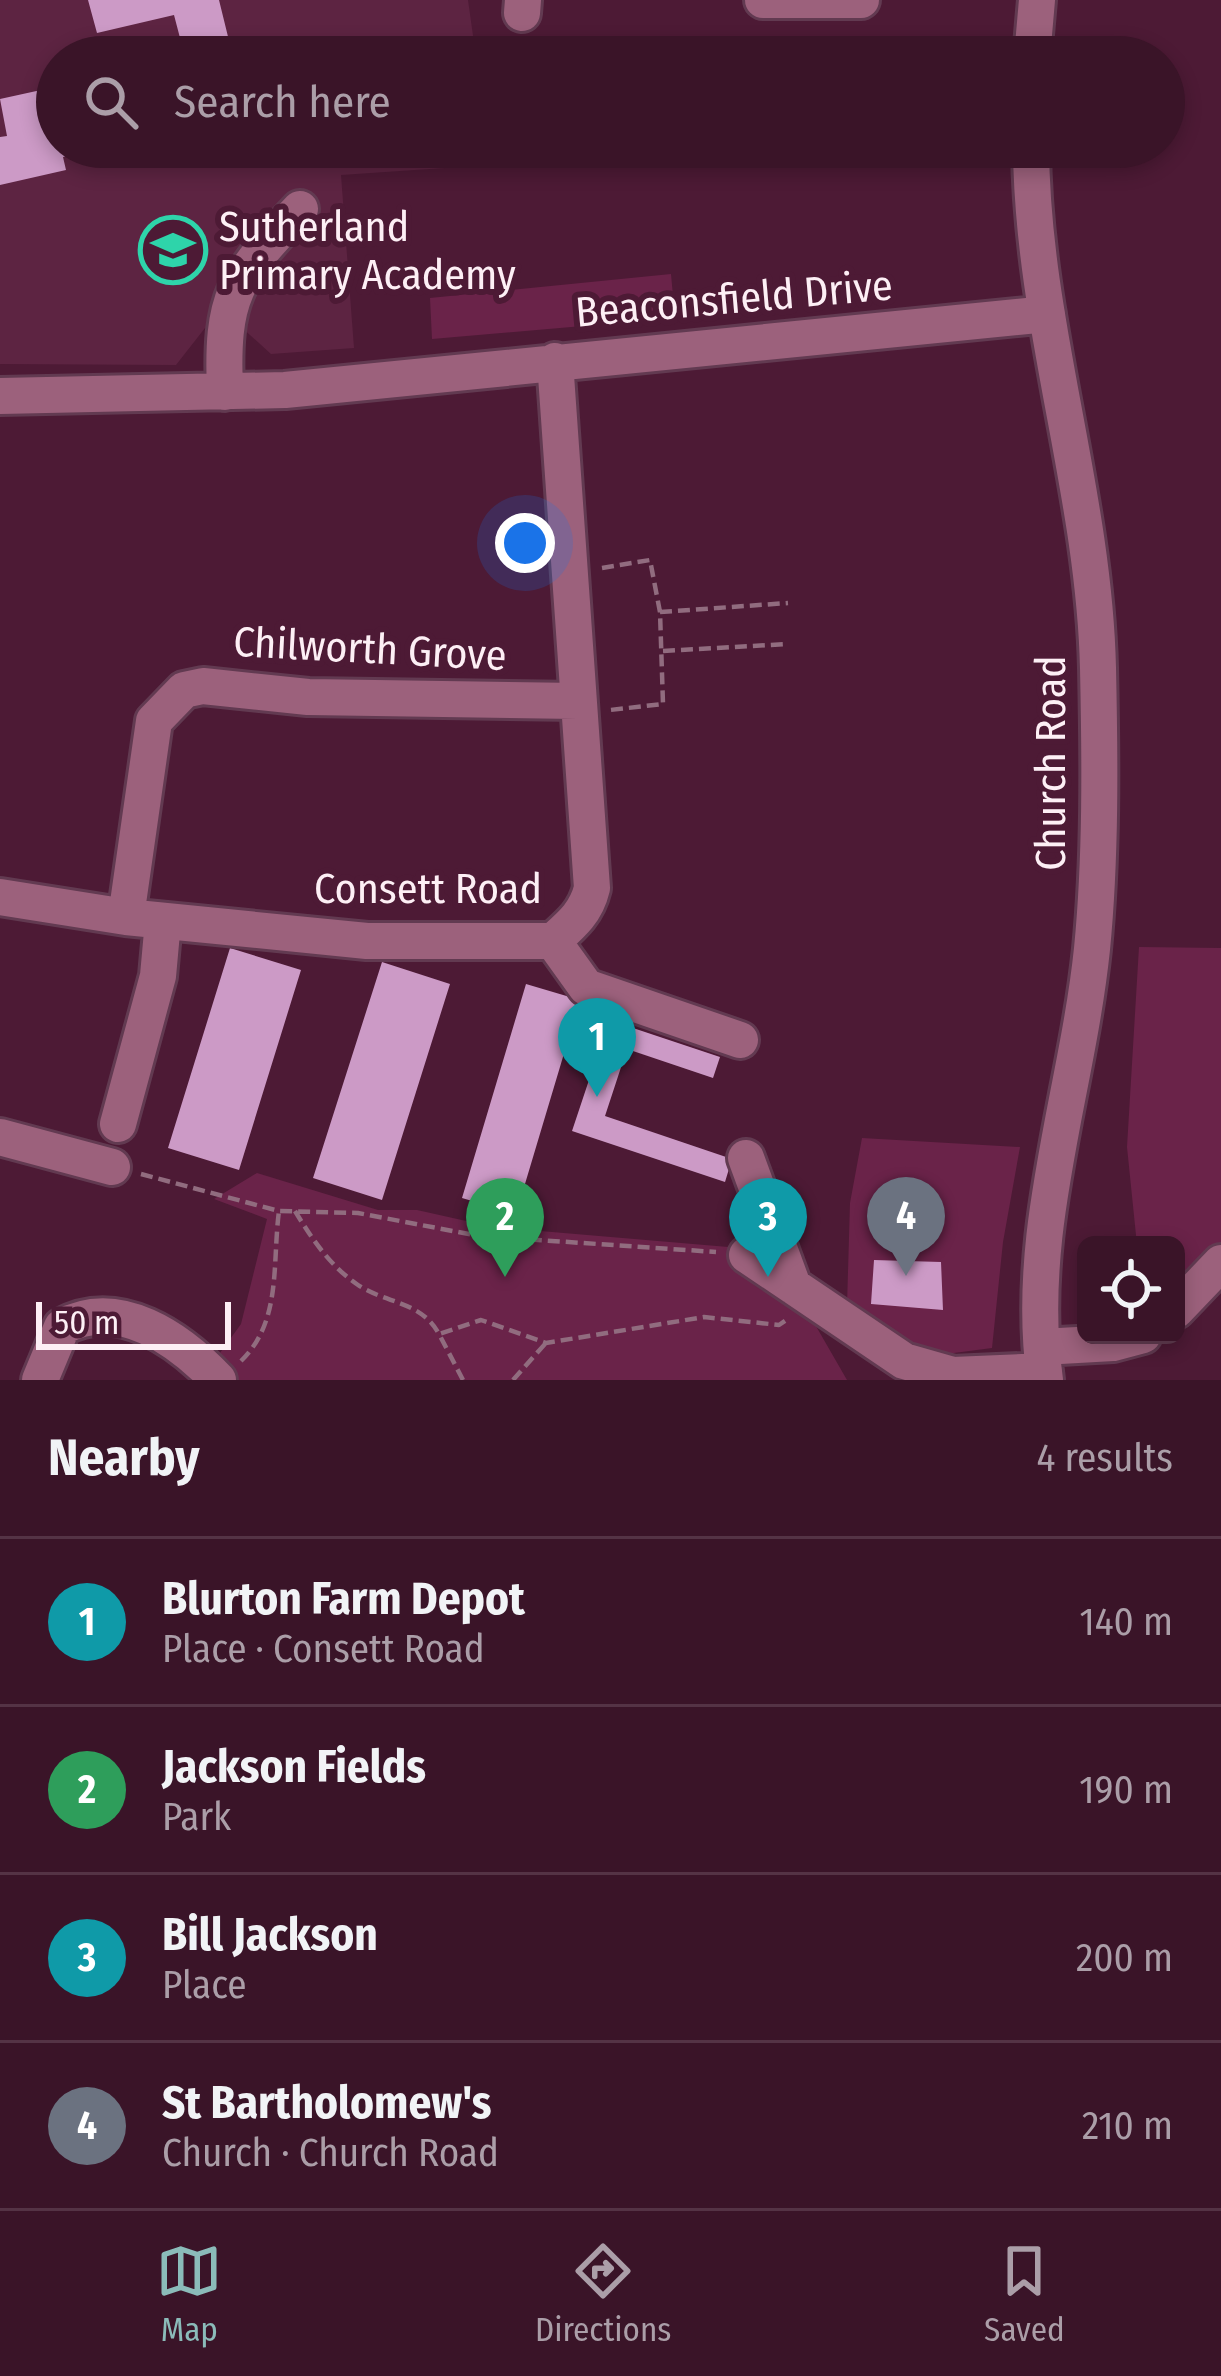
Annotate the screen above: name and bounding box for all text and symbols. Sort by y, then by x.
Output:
search box [36,36,1185,168]
icon: search [78,69,144,135]
text: Search here [174,75,391,129]
place label: Sutherland Primary Academy [219,202,516,300]
school or university icon: Sutherland Primary Academy [138,215,208,285]
street label: Beaconsfield Drive [573,260,895,338]
your location [495,513,555,573]
street label: Chilworth Grove [232,617,508,681]
street label: Church Road [1026,655,1076,871]
street label: Consett Road [314,864,542,914]
pin: 1 [558,998,636,1097]
pin: 4 [867,1177,945,1276]
pin: 2 [466,1178,544,1277]
pin: 3 [729,1178,807,1277]
map controls [1077,1236,1185,1344]
button: locate [1077,1236,1185,1344]
scale bar [36,1296,231,1349]
text: 50 m [54,1303,119,1343]
text: Nearby [48,1427,200,1489]
text: 4 results [1036,1435,1173,1481]
text: Blurton Farm Depot [162,1572,525,1626]
text: 1 [79,1599,95,1645]
text: 140 m [1079,1599,1173,1645]
text: Place · Consett Road [162,1626,485,1672]
text: Jackson Fields [162,1740,426,1794]
text: 2 [78,1767,96,1813]
text: 190 m [1079,1767,1173,1813]
text: Park [162,1794,231,1840]
text: Bill Jackson [162,1908,378,1962]
text: 3 [78,1935,96,1981]
text: 200 m [1076,1935,1173,1981]
text: Place [162,1962,246,2008]
text: St Bartholomew's [162,2076,492,2130]
text: 4 [77,2103,97,2149]
text: 210 m [1082,2103,1173,2149]
text: Church · Church Road [162,2130,499,2176]
tab: Map [156,2238,222,2350]
tab: Directions [535,2238,671,2350]
tab: Saved [984,2238,1065,2350]

